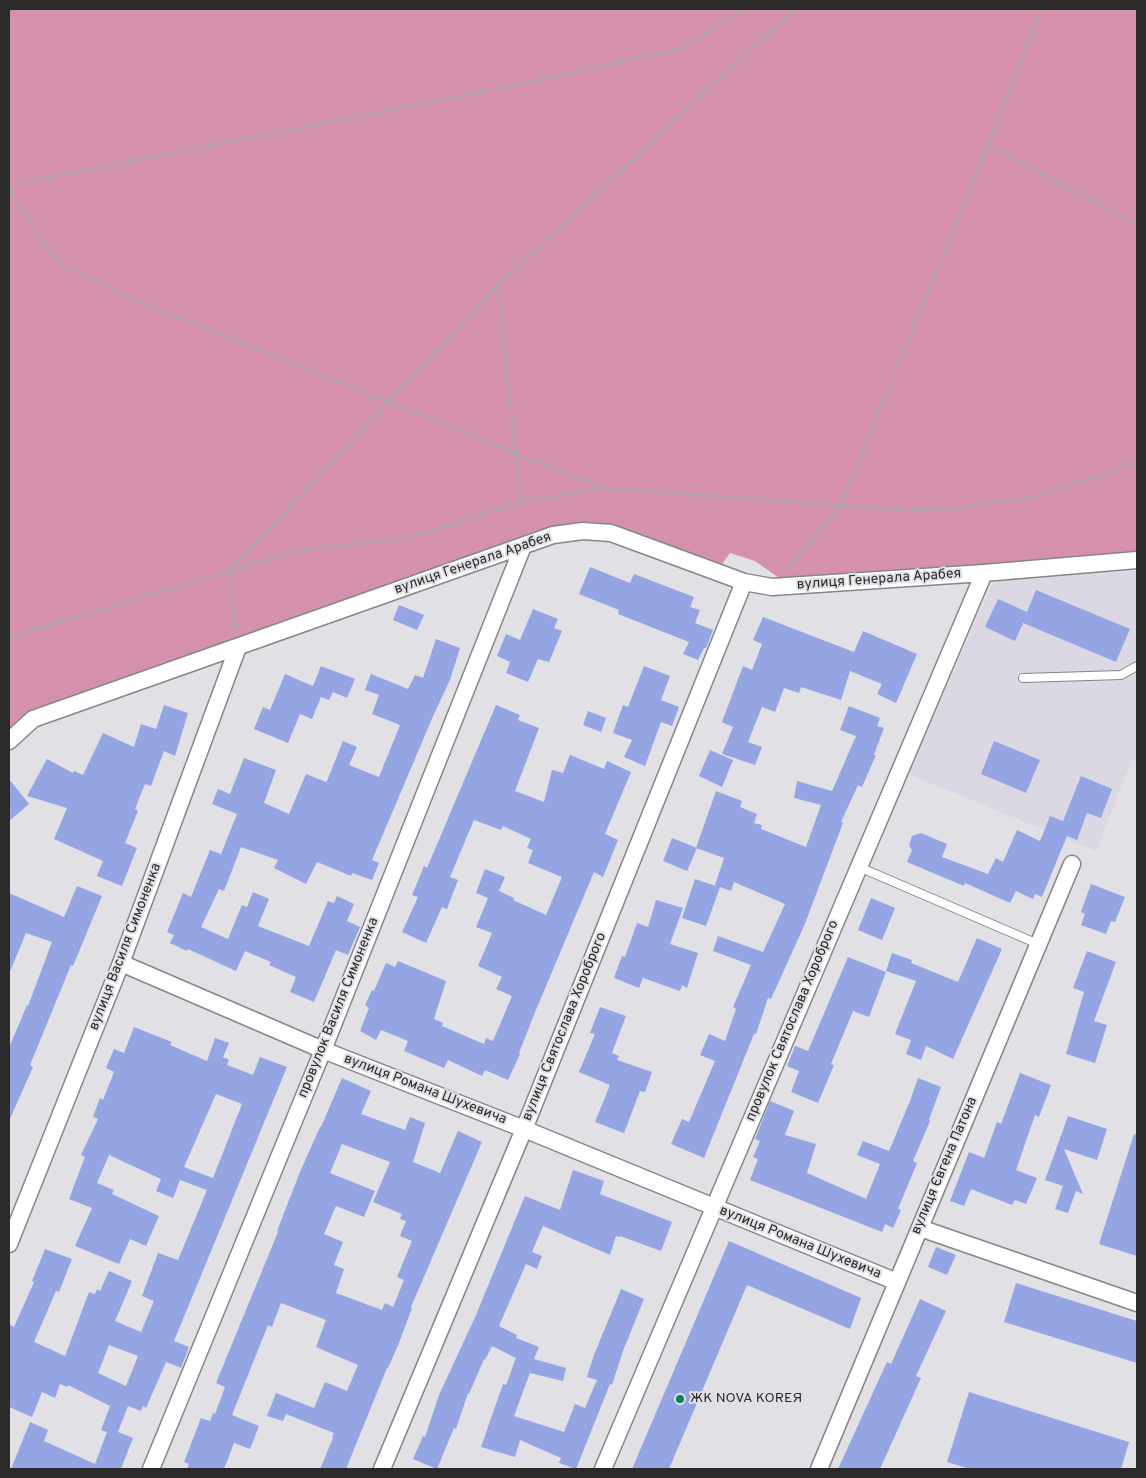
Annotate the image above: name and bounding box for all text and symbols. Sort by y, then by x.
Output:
street label: вулиця Генерала Арабея [392,529,554,599]
street label: вулиця Генерала Арабея [796,566,962,594]
street label: вулиця Василя Симоненка [86,861,166,1033]
street label: провулок Василя Симоненка [295,915,383,1101]
street label: провулок Святослава Хороброго [743,918,843,1124]
street label: вулиця Святослава Хороброго [519,930,611,1124]
street label: вулиця Романа Шухевича [341,1051,509,1129]
street label: вулиця Євгена Патона [908,1095,982,1237]
street label: вулиця Романа Шухевича [717,1203,883,1283]
place label: ЖК NOVA KOREЯ [690,1391,802,1407]
marker: ЖК NOVA KOREЯ [674,1393,686,1405]

